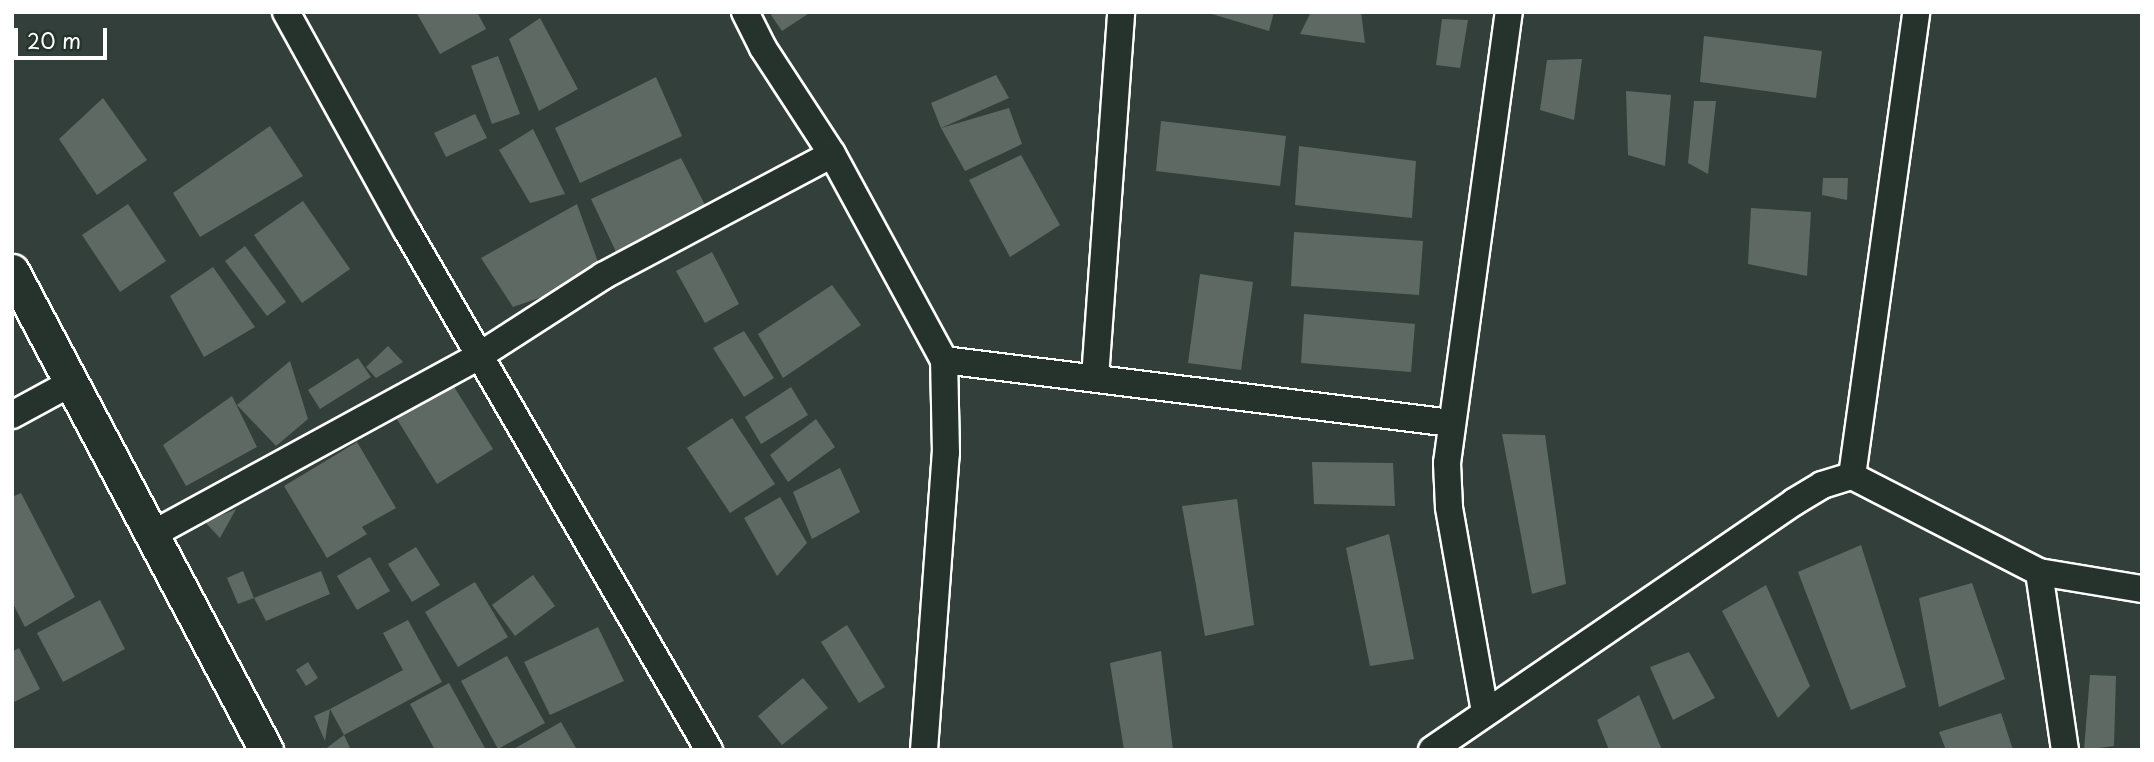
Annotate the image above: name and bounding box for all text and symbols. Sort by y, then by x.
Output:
scale bar [18,14,110,58]
text: 20 m [27,24,81,56]

